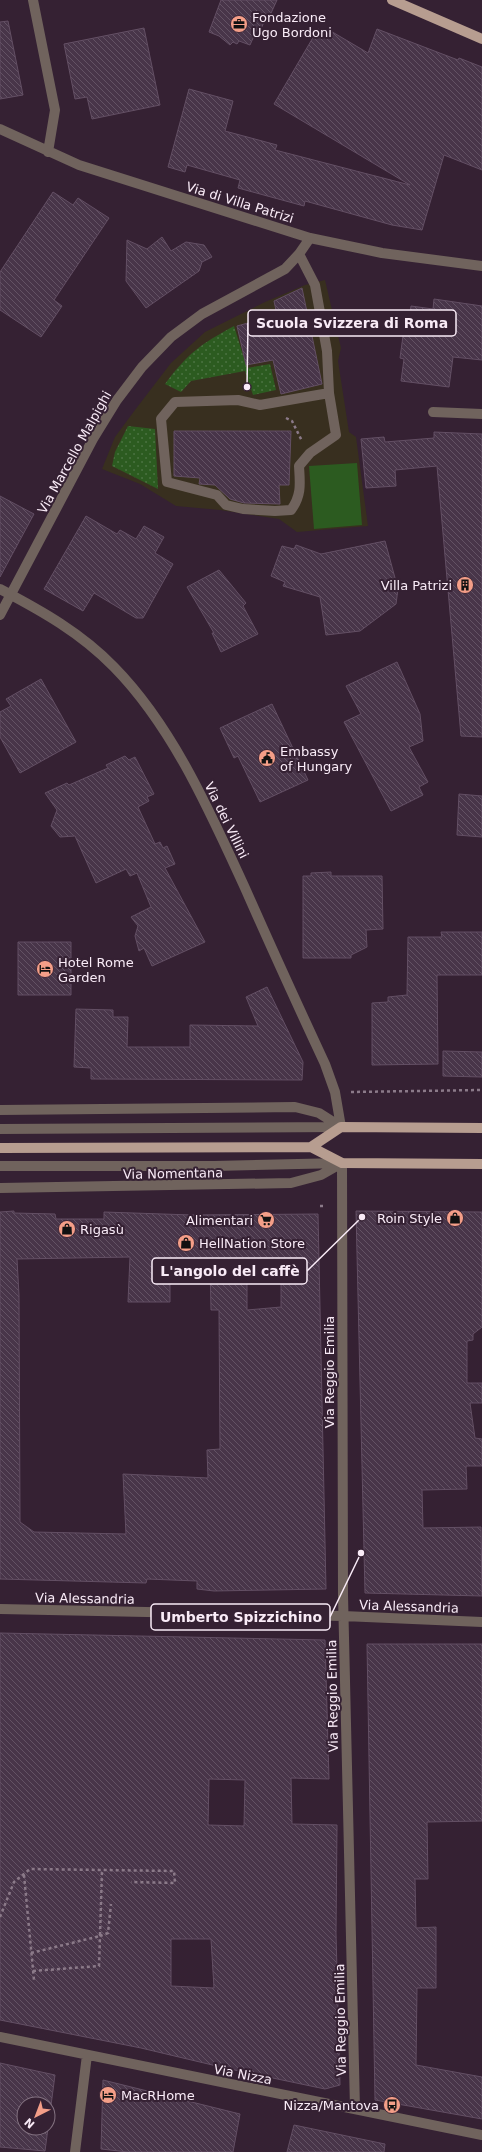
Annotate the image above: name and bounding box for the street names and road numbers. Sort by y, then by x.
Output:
street label: Via di Villa Patrizi [184,179,295,226]
street label: Via Marcello Malpighi [34,388,114,516]
street label: Via dei Villini [202,780,252,861]
street label: Via Nomentana [123,1165,223,1182]
street label: Via Reggio Emilia [322,1316,337,1428]
street label: Via Alessandria [35,1590,135,1607]
street label: Via Alessandria [359,1597,459,1616]
street label: Via Reggio Emilia [324,1640,341,1752]
street label: Via Reggio Emilia [332,1964,349,2076]
street label: Via Nizza [212,2061,273,2088]

